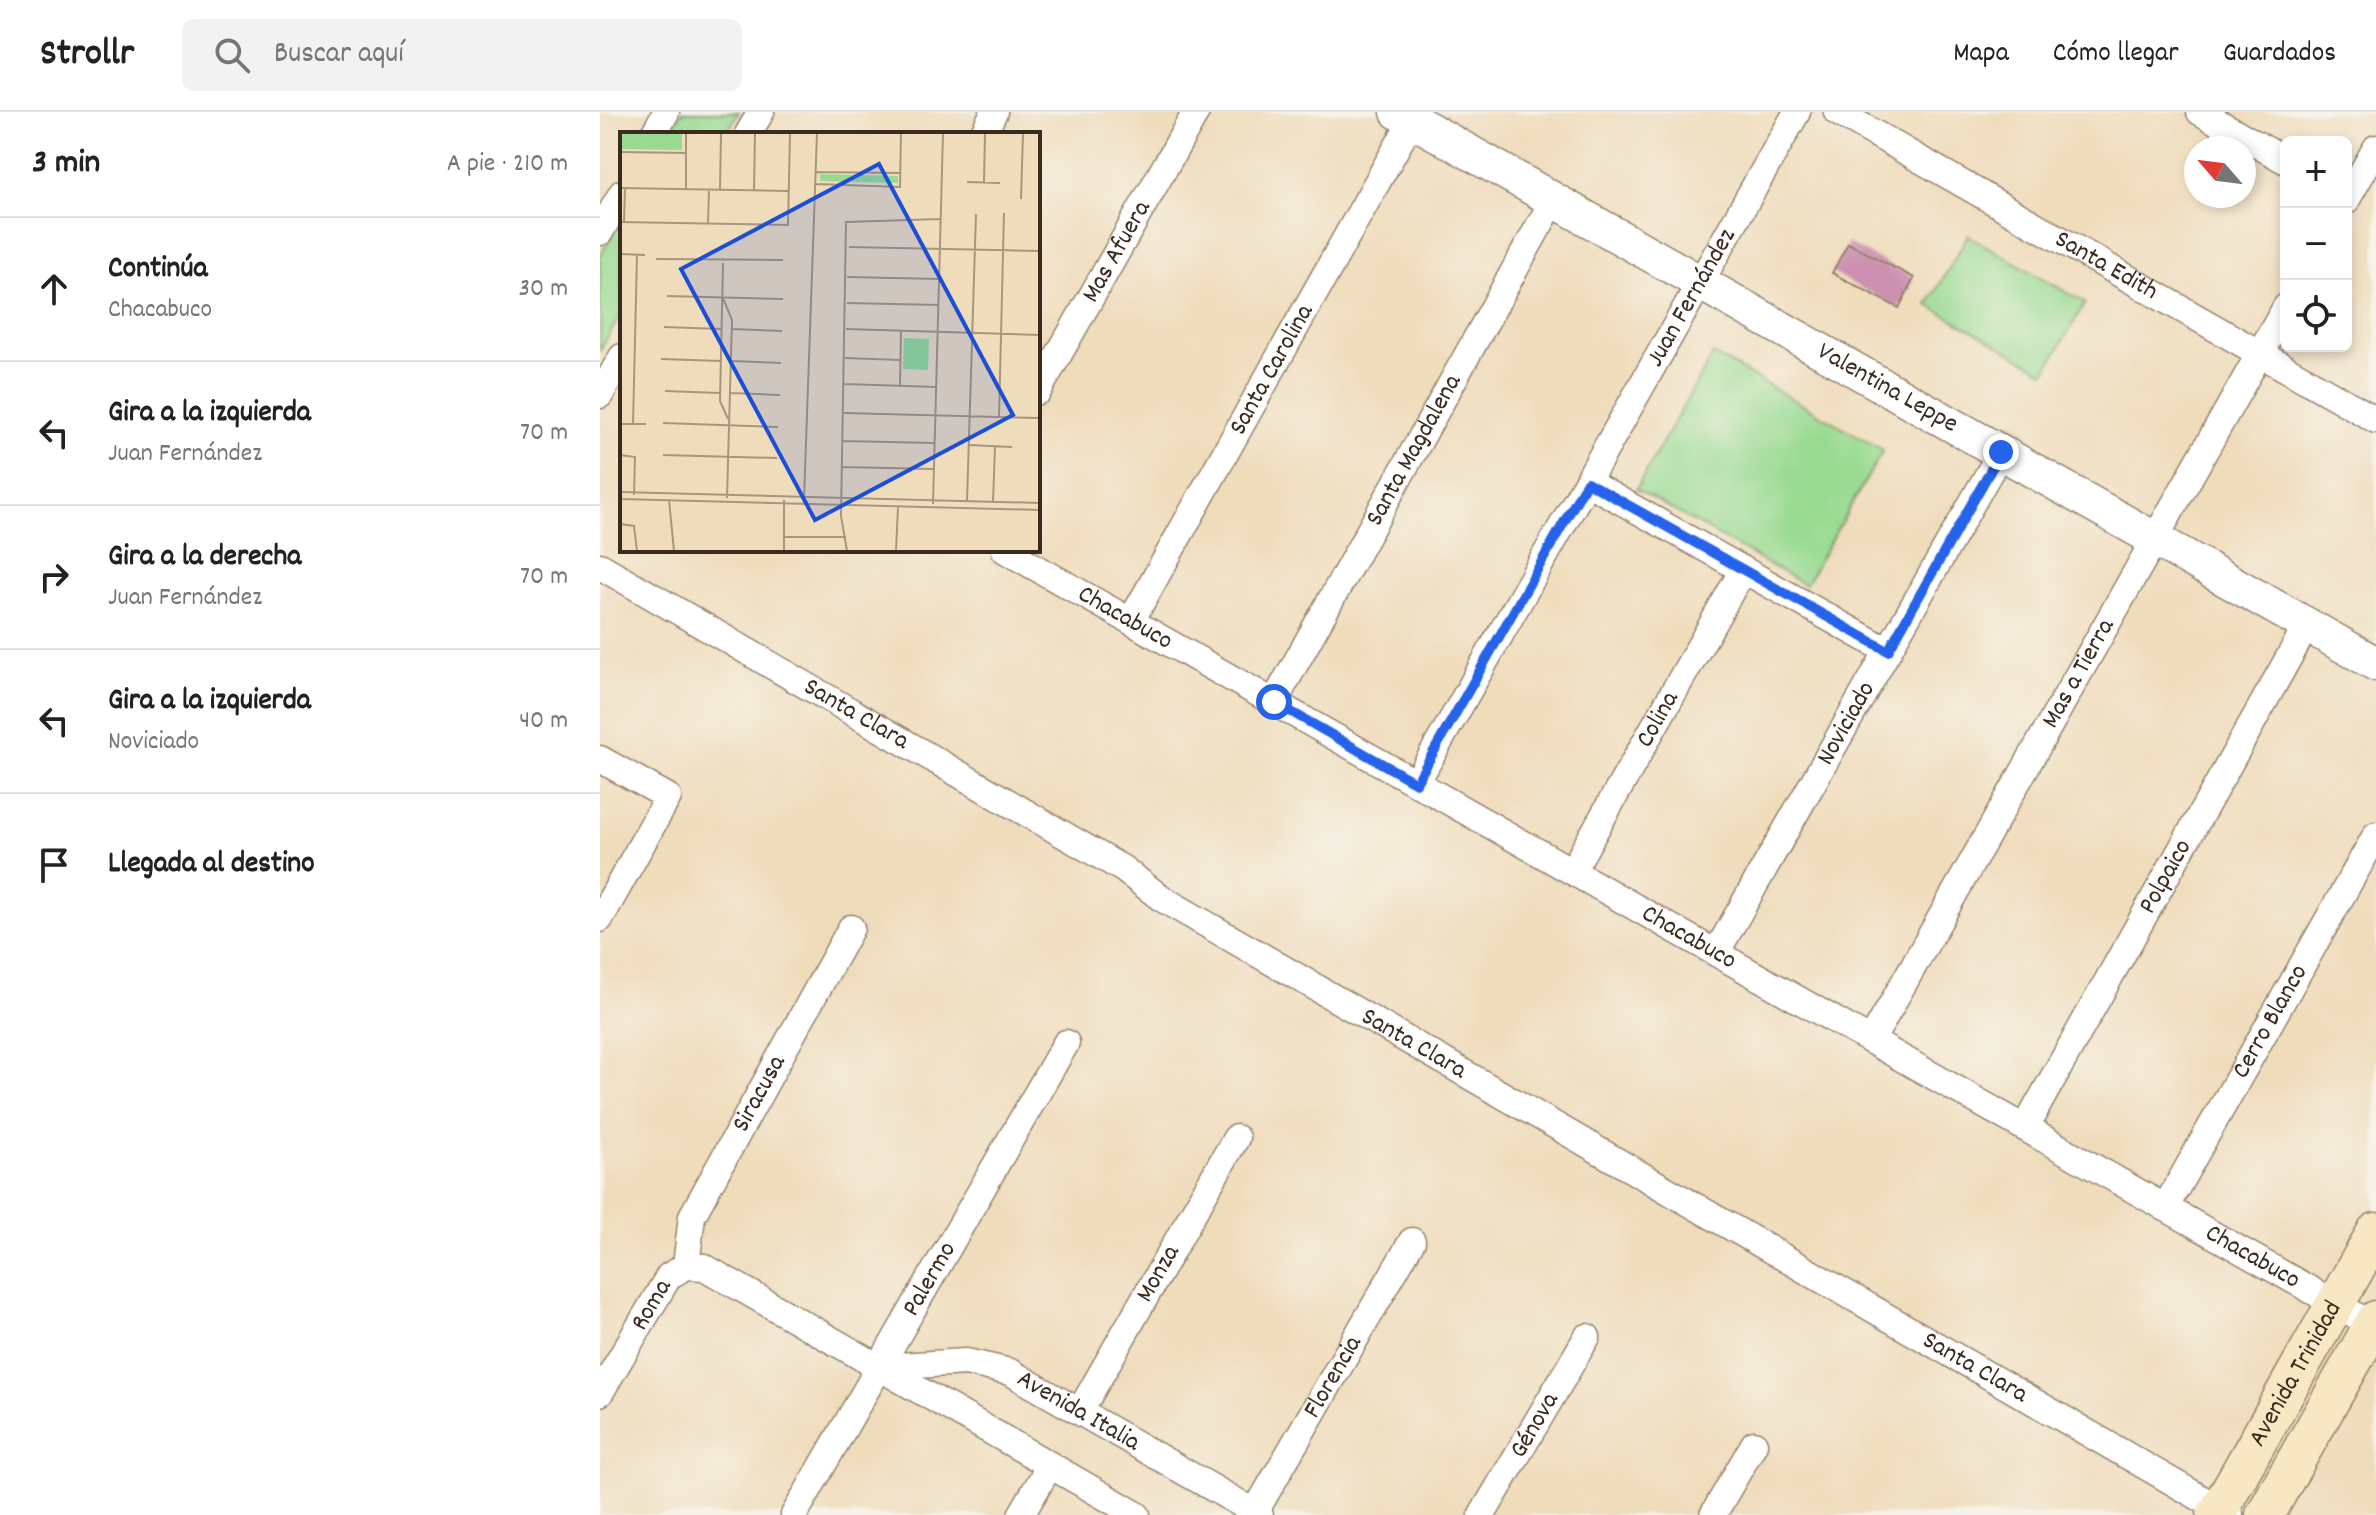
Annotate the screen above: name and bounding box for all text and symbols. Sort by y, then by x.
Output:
search box [182,19,742,91]
text: Strollr [40,28,134,83]
icon: search [210,33,254,77]
text: Buscar aquí [274,34,404,77]
text: Mapa [1953,35,2009,75]
text: Cómo llegar [2053,35,2179,75]
text: Guardados [2223,35,2336,75]
inset map [620,132,1040,552]
north arrow [2184,136,2256,208]
map controls [2280,136,2352,352]
button: + [2280,136,2352,208]
text: 3 min [32,140,100,189]
text: A pie · 210 m [447,146,568,183]
street label: Mas Afuera [1073,193,1161,310]
button: − [2280,208,2352,280]
street label: Juan Fernández [1637,222,1746,374]
street label: Santa Edith [2048,222,2165,310]
text: Continúa [108,249,207,292]
icon: ahead [32,267,76,311]
text: 30 m [518,271,568,308]
button: locate [2280,280,2352,352]
text: Chacabuco [108,292,212,329]
street label: Santa Carolina [1220,297,1324,442]
street label: Valentina Leppe [1810,334,1965,443]
street label: Santa Magdalena [1357,367,1472,533]
text: Gira a la izquierda [108,393,311,436]
icon: left [32,411,76,455]
text: 70 m [520,415,568,452]
route end [1983,434,2019,470]
text: Juan Fernández [108,436,262,473]
text: Gira a la derecha [108,537,301,580]
icon: right [32,555,76,599]
text: 70 m [520,559,568,596]
street label: Chacabuco [1071,576,1179,660]
text: Juan Fernández [108,580,262,617]
street label: Mas a Tierra [2033,611,2125,735]
street label: Santa Clara [796,669,917,760]
street label: Noviciado [1808,675,1885,772]
text: Gira a la izquierda [108,681,311,724]
route start [1256,684,1292,720]
street label: Colina [1627,684,1689,755]
icon: left [32,699,76,743]
text: 40 m [519,703,568,740]
text: Noviciado [108,724,199,761]
street label: Polpaico [2130,833,2202,921]
icon: arrive [32,843,76,887]
text: Llegada al destino [108,844,315,887]
street label: Chacabuco [1634,896,1743,979]
street label: Cerro Blanco [2223,958,2317,1086]
street label: Santa Clara [1354,999,1474,1089]
street label: Siracusa [723,1048,796,1139]
street label: Chacabuco [2198,1215,2307,1299]
street label: Palermo [894,1235,966,1324]
street label: Monza [1127,1237,1190,1309]
street label: Roma [622,1272,682,1338]
street label: Avenida Trinidad [2240,1294,2352,1454]
street label: Santa Clara [1915,1323,2035,1413]
street label: Florencia [1295,1328,1372,1425]
street label: Avenida Italia [1010,1361,1148,1461]
street label: Génova [1501,1385,1569,1465]

